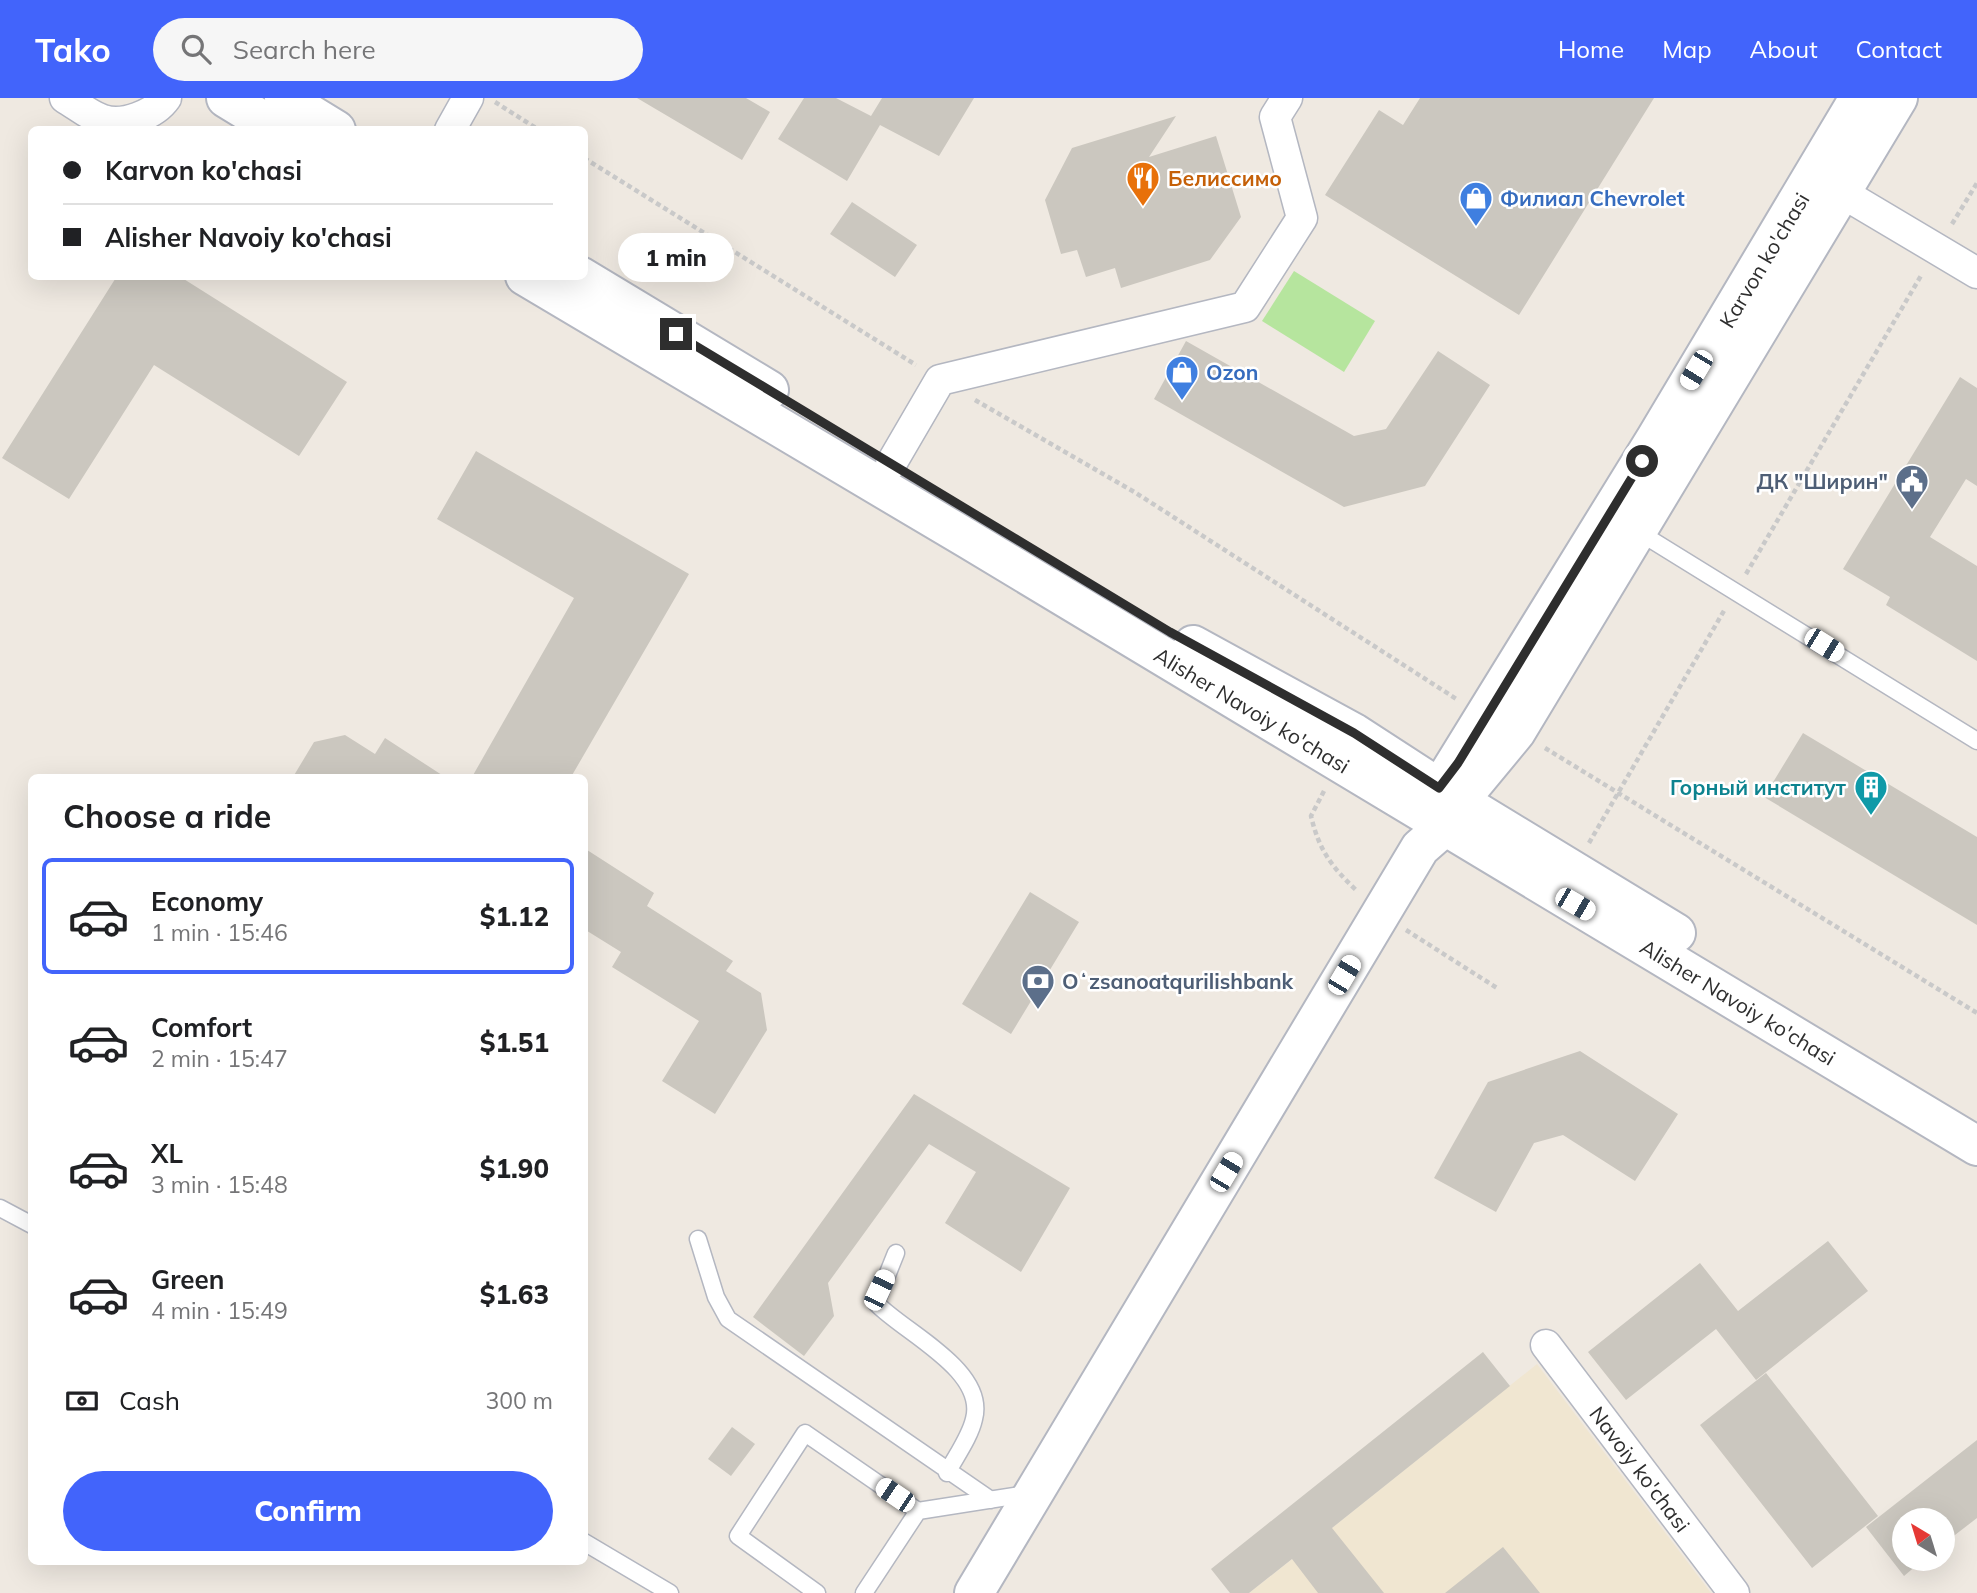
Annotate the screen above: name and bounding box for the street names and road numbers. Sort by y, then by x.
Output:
street label: Karvon ko'chasi [1713,188,1815,332]
street label: Alisher Navoiy ko'chasi [1150,641,1354,779]
street label: Alisher Navoiy ko'chasi [1636,933,1840,1071]
street label: Navoiy ko'chasi [1584,1401,1696,1537]

